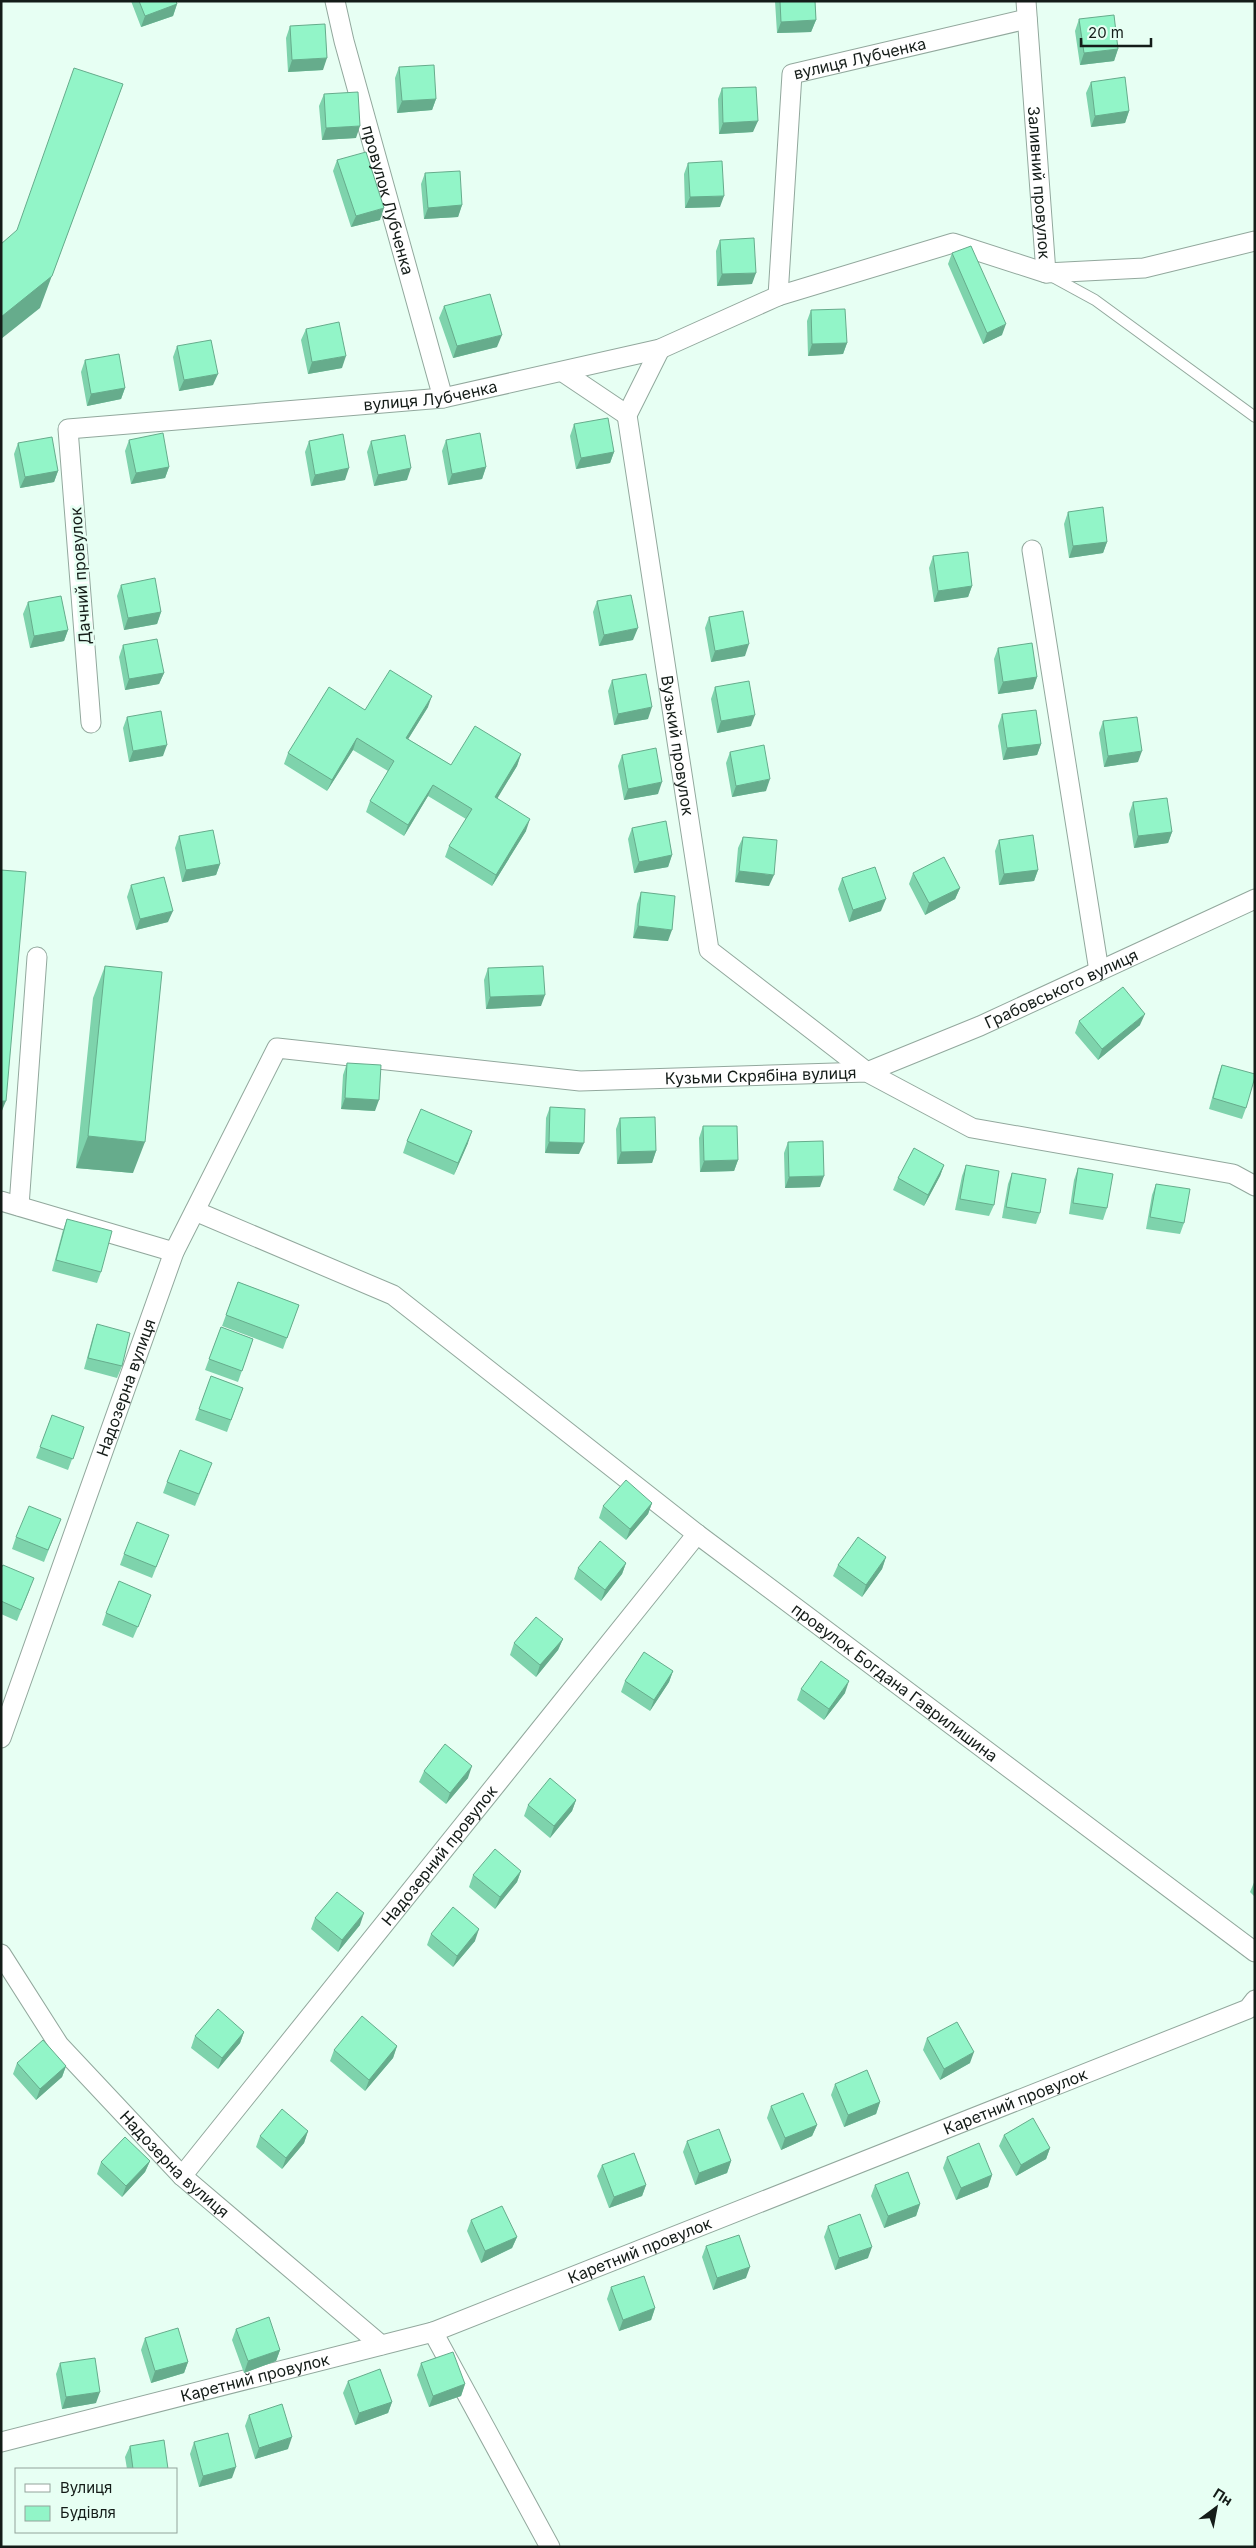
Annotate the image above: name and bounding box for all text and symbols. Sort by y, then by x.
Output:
scale bar [1081,15,1151,47]
text: 20 m [1088,23,1124,42]
street label: вулиця Лубченка [792,33,928,83]
street label: Заливний провулок [1024,105,1055,260]
street label: провулок Лубченка [358,123,418,277]
street label: вулиця Лубченка [363,376,499,415]
street label: Дачний провулок [65,506,95,645]
street label: Вузький провулок [657,674,698,817]
street label: Грабовського вулиця [981,945,1141,1033]
street label: Кузьми Скрябіна вулиця [665,1062,857,1088]
street label: Надозерна вулиця [92,1316,159,1459]
street label: провулок Богдана Гаврилишина [788,1599,1002,1766]
street label: Надозерний провулок [377,1781,502,1930]
street label: Каретний провулок [940,2064,1090,2139]
street label: Надозерна вулиця [116,2106,233,2222]
street label: Каретний провулок [565,2213,715,2288]
street label: Каретний провулок [178,2349,332,2406]
legend [15,2468,178,2533]
text: Вулиця [60,2478,112,2497]
north arrow [1191,2483,1241,2533]
text: Пн [1211,2484,1236,2509]
text: Будівля [60,2503,116,2522]

